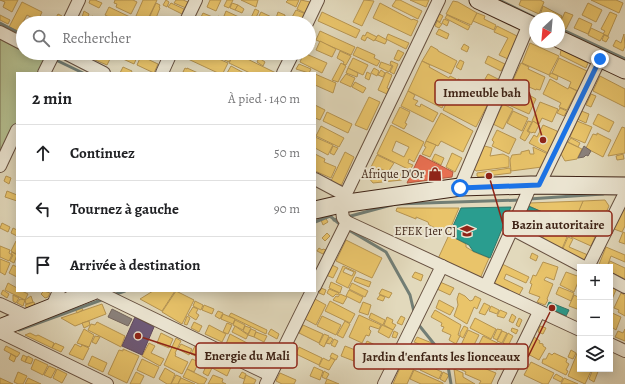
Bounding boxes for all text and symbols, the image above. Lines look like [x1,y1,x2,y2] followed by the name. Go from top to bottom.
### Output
[529,12,565,48] north arrow
[16,16,316,60] search box
[30,27,52,49] icon: search
[62,28,131,48] text: Rechercher
[591,50,609,68] route end
[435,80,529,105] callout: Immeuble bah
[443,84,521,101] text: Immeuble bah
[32,87,72,110] text: 2 min
[228,90,300,107] text: À pied · 140 m
[32,142,54,164] icon: ahead
[70,143,135,163] text: Continuez
[274,144,300,161] text: 50 m
[361,166,424,182] place label: Afrique D'Or
[427,166,443,182] shop icon: Afrique D'Or
[451,179,469,197] route start
[32,198,54,220] icon: left
[70,199,179,219] text: Tournez à gauche
[274,200,300,217] text: 90 m
[503,211,612,236] callout: Bazin autoritaire
[512,216,604,233] text: Bazin autoritaire
[394,223,456,239] place label: EFEK [1er C]
[459,223,475,239] school or university icon: EFEK [1er C]
[32,254,54,276] icon: arrive
[70,255,201,275] text: Arrivée à destination
[577,264,613,372] map controls
[577,264,613,300] button: +
[577,300,613,336] button: −
[577,336,613,372] button: layers
[196,343,297,368] callout: Energie du Mali
[354,344,528,369] callout: Jardin d'enfants les lionceaux
[204,347,290,364] text: Energie du Mali
[362,348,520,365] text: Jardin d'enfants les lionceaux

